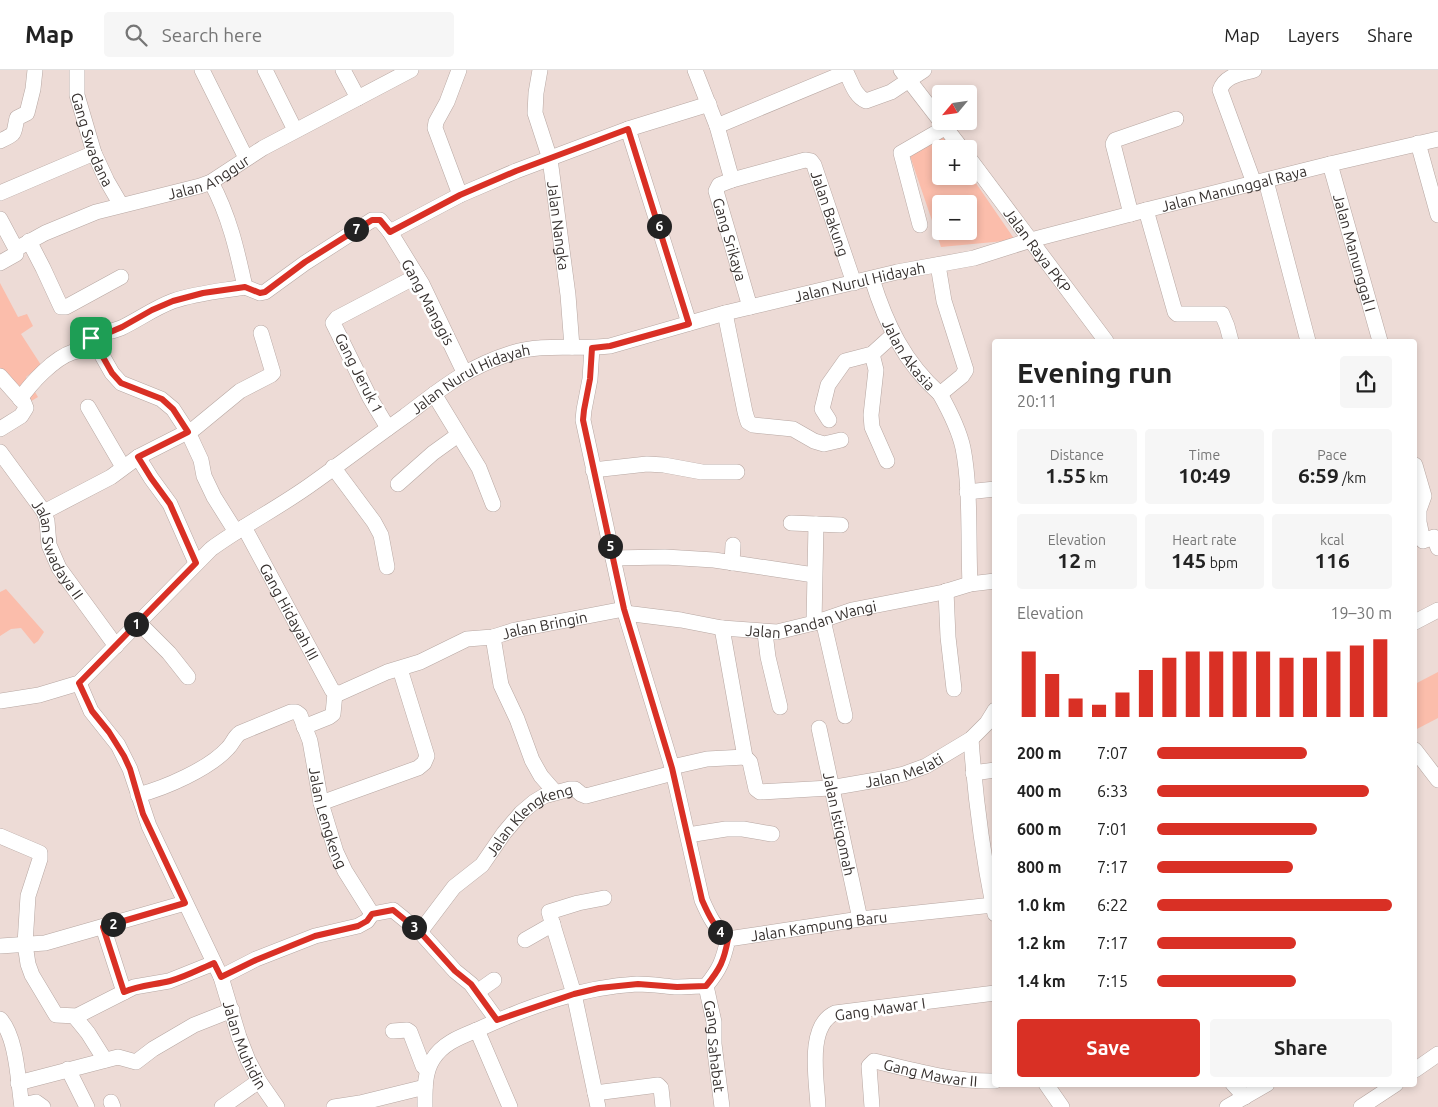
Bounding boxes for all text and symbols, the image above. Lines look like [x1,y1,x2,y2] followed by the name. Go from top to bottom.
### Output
[104,12,454,57] search box
[25,21,74,48] text: Map
[122,21,150,49] icon: search
[162,24,262,46] text: Search here
[1224,25,1260,45] text: Map
[1288,25,1339,45] text: Layers
[1367,25,1413,45] text: Share
[932,85,978,130] north arrow
[932,85,977,240] map controls
[68,91,117,189] street label: Gang Swadana
[932,140,977,185] button: +
[166,151,253,202] street label: Jalan Anggur
[1159,162,1308,214] street label: Jalan Manunggal Raya
[808,168,853,258] street label: Jalan Bakung
[545,180,573,271] street label: Jalan Nangka
[1330,192,1380,313] street label: Jalan Manunggal I
[932,195,977,240] button: −
[710,196,750,283] street label: Gang Srikaya
[1001,204,1075,296] street label: Jalan Raya PKP
[646,214,672,238] pin: 6
[344,216,368,242] pin: 7
[656,218,663,234] text: 6
[353,221,360,237] text: 7
[398,256,458,348] street label: Gang Manggis
[792,259,926,305] street label: Jalan Nurul Hidayah
[70,317,112,359] pin
[880,317,939,393] street label: Jalan Akasia
[77,324,105,352] icon: arrive
[332,330,386,416] street label: Gang Jeruk 1
[407,341,531,417] street label: Jalan Nurul Hidayah
[1340,356,1392,408] button: share
[1017,357,1172,388] text: Evening run
[1017,392,1057,410] text: 20:11
[1050,447,1104,463] text: Distance
[1189,447,1220,463] text: Time
[1317,447,1347,463] text: Pace
[1045,463,1086,487] text: 1.55
[1178,463,1231,487] text: 10:49
[1298,463,1339,487] text: 6:59
[1086,470,1108,486] text: km
[1339,470,1366,486] text: /km
[29,496,87,602] street label: Jalan Swadaya II
[1048,532,1106,548] text: Elevation
[1172,532,1237,548] text: Heart rate
[1320,532,1344,548] text: kcal
[598,534,622,558] pin: 5
[607,538,614,554] text: 5
[1057,548,1081,572] text: 12
[1171,548,1206,572] text: 145
[1314,548,1350,572] text: 116
[1081,555,1096,571] text: m
[1206,555,1238,571] text: bpm
[257,560,323,663] street label: Gang Hidayah III
[745,597,878,641] street label: Jalan Pandan Wangi
[1017,604,1084,622] text: Elevation
[1330,604,1392,622] text: 19–30 m
[499,608,589,642] street label: Jalan Bringin
[124,612,148,636] pin: 1
[133,616,140,632] text: 1
[1017,744,1062,762] text: 200 m
[1097,744,1128,762] text: 7:07
[864,749,946,790] street label: Jalan Melati
[306,766,351,871] street label: Jalan Lengkeng
[820,770,859,877] street label: Jalan Istiqomah
[482,780,575,859] street label: Jalan Klengkeng
[1017,782,1062,800] text: 400 m
[1097,782,1128,800] text: 6:33
[1017,820,1062,838] text: 600 m
[1097,820,1128,838] text: 7:01
[1017,858,1062,876] text: 800 m
[1097,858,1128,876] text: 7:17
[1017,896,1066,914] text: 1.0 km
[1097,896,1128,914] text: 6:22
[749,908,888,944] street label: Jalan Kampung Baru
[100,912,126,936] pin: 2
[402,914,426,940] pin: 3
[110,916,117,932] text: 2
[411,919,418,935] text: 3
[708,920,732,944] pin: 4
[717,924,724,940] text: 4
[1017,934,1066,952] text: 1.2 km
[1097,934,1128,952] text: 7:17
[1017,972,1066,990] text: 1.4 km
[1097,972,1128,990] text: 7:15
[834,994,926,1024] street label: Gang Mawar I
[701,998,729,1093] street label: Gang Sahabat
[220,999,270,1092] street label: Jalan Muhidin
[1017,1019,1200,1077] button: Save
[1210,1019,1392,1077] button: Share
[882,1055,978,1089] street label: Gang Mawar II

